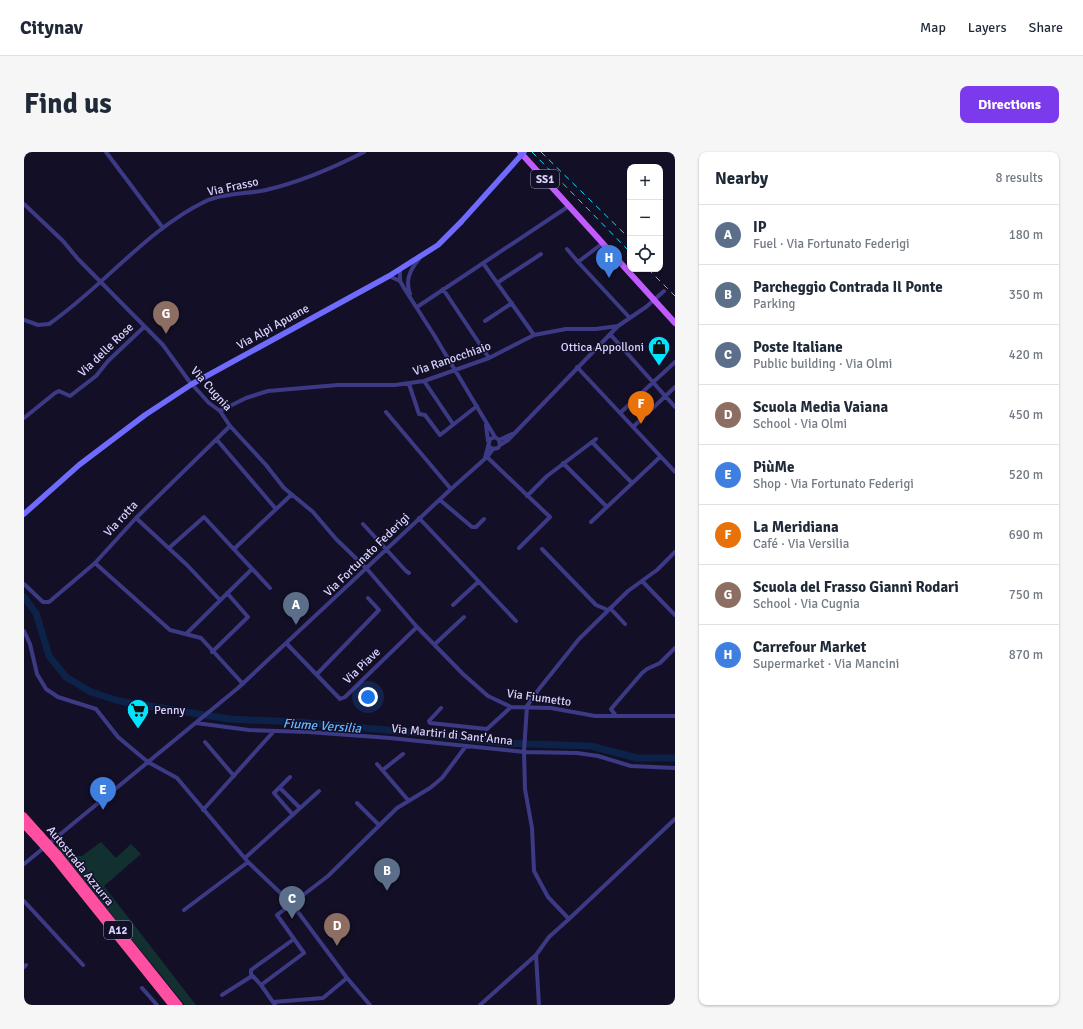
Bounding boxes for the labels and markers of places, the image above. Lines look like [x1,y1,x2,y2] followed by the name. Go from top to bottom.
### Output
[596,245,622,278] pin: H
[153,301,179,334] pin: G
[646,334,672,367] shop icon: Ottica Appolloni
[561,340,644,355] place label: Ottica Appolloni
[628,391,654,424] pin: F
[283,592,309,625] pin: A
[125,697,151,730] supermarket icon: Penny
[154,703,185,718] place label: Penny
[90,777,116,810] pin: E
[374,858,400,891] pin: B
[279,886,305,919] pin: C
[324,913,350,946] pin: D

